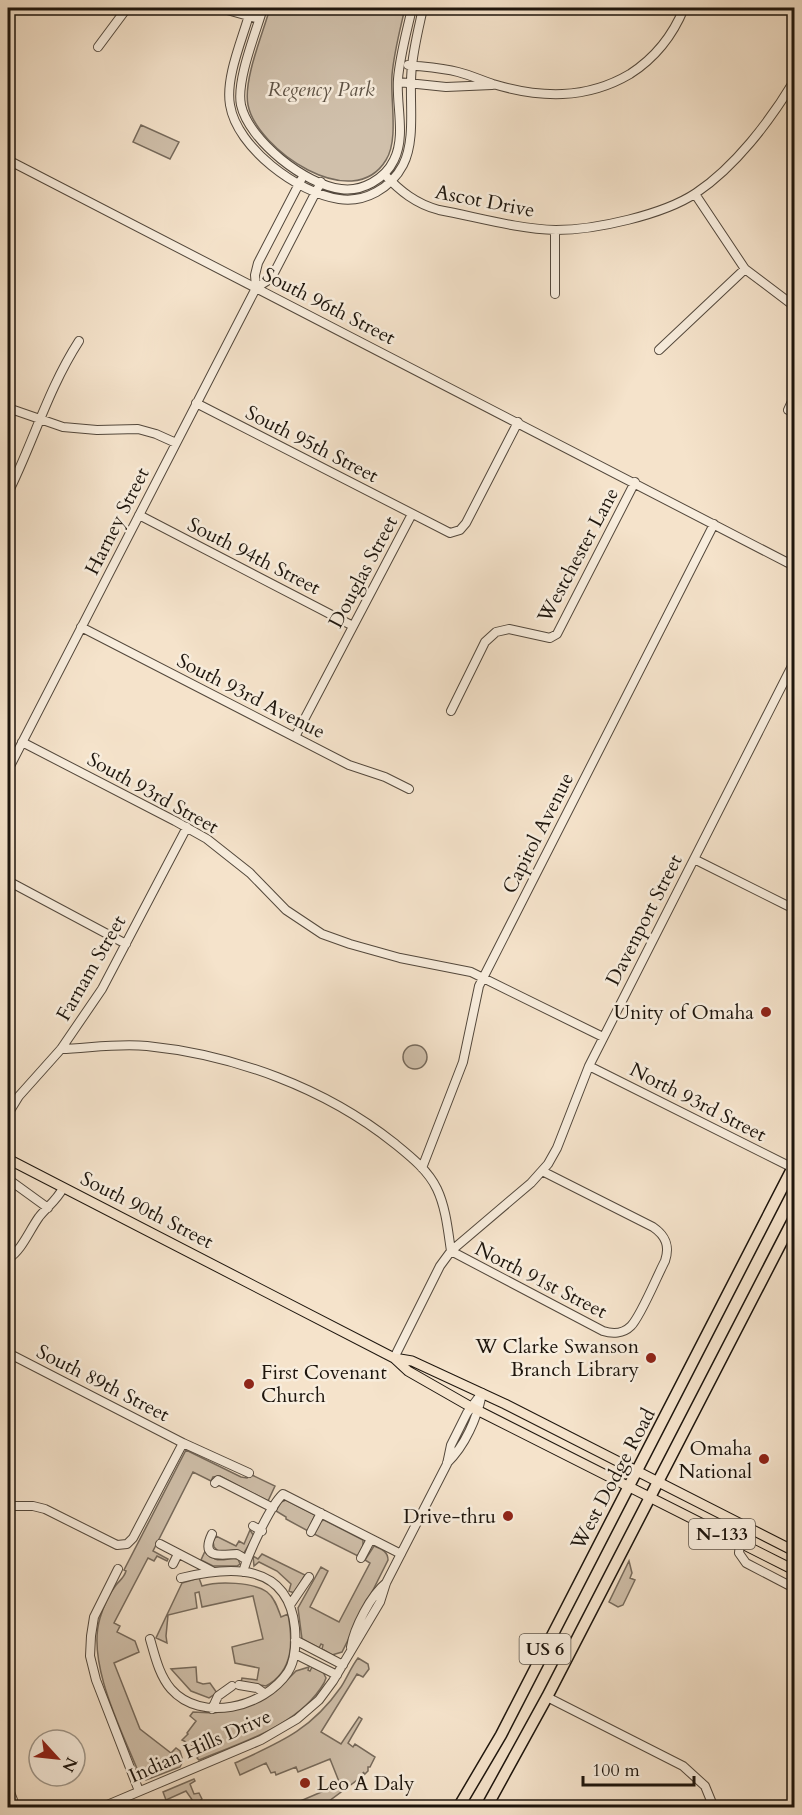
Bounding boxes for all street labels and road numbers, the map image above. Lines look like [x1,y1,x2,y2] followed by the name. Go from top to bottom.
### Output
[433,178,537,224] street label: Ascot Drive
[258,261,401,351] street label: South 96th Street
[241,399,384,489] street label: South 95th Street
[78,462,156,579] street label: Harney Street
[531,483,625,628] street label: Westchester Lane
[183,511,326,601] street label: South 94th Street
[322,511,404,633] street label: Douglas Street
[172,647,330,745] street label: South 93rd Avenue
[82,746,224,841] street label: South 93rd Street
[496,768,580,898] street label: Capitol Avenue
[599,849,689,990] street label: Davenport Street
[50,910,132,1026] street label: Farnam Street
[625,1056,771,1148] street label: North 93rd Street
[76,1165,219,1255] street label: South 90th Street
[470,1235,612,1325] street label: North 91st Street
[32,1338,175,1428] street label: South 89th Street
[564,1403,662,1555] street label: West Dodge Road
[689,1519,755,1549] road number: N-133
[520,1634,570,1664] road number: US 6
[125,1703,275,1789] street label: Indian Hills Drive

